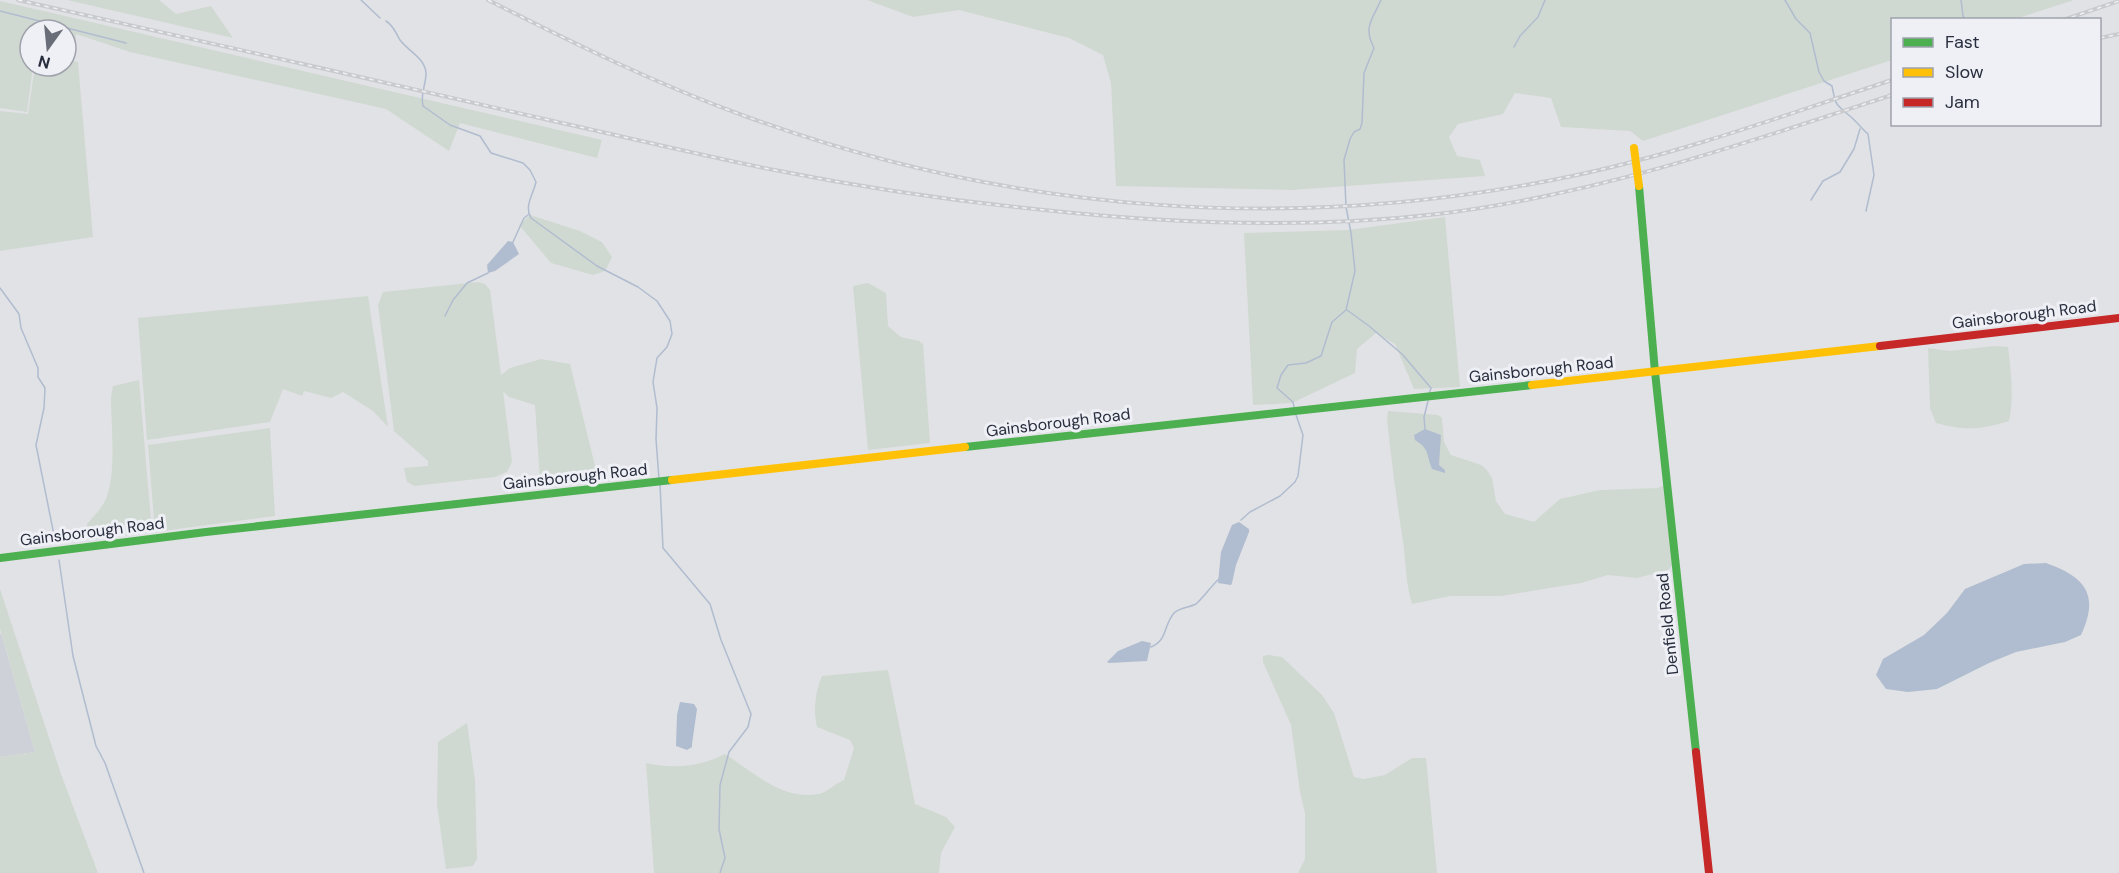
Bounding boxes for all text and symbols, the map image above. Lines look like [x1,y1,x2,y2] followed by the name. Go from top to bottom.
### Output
[18,18,78,78] north arrow
[1891,18,2101,126] legend
[1945,30,1980,54] text: Fast
[36,50,53,74] text: N
[1945,60,1984,84] text: Slow
[1945,90,1980,114] text: Jam
[1951,295,2097,334] street label: Gainsborough Road
[1468,351,1614,388] street label: Gainsborough Road
[985,403,1131,442] street label: Gainsborough Road
[502,458,648,495] street label: Gainsborough Road
[19,512,165,551] street label: Gainsborough Road
[1652,572,1683,676] street label: Denfield Road

